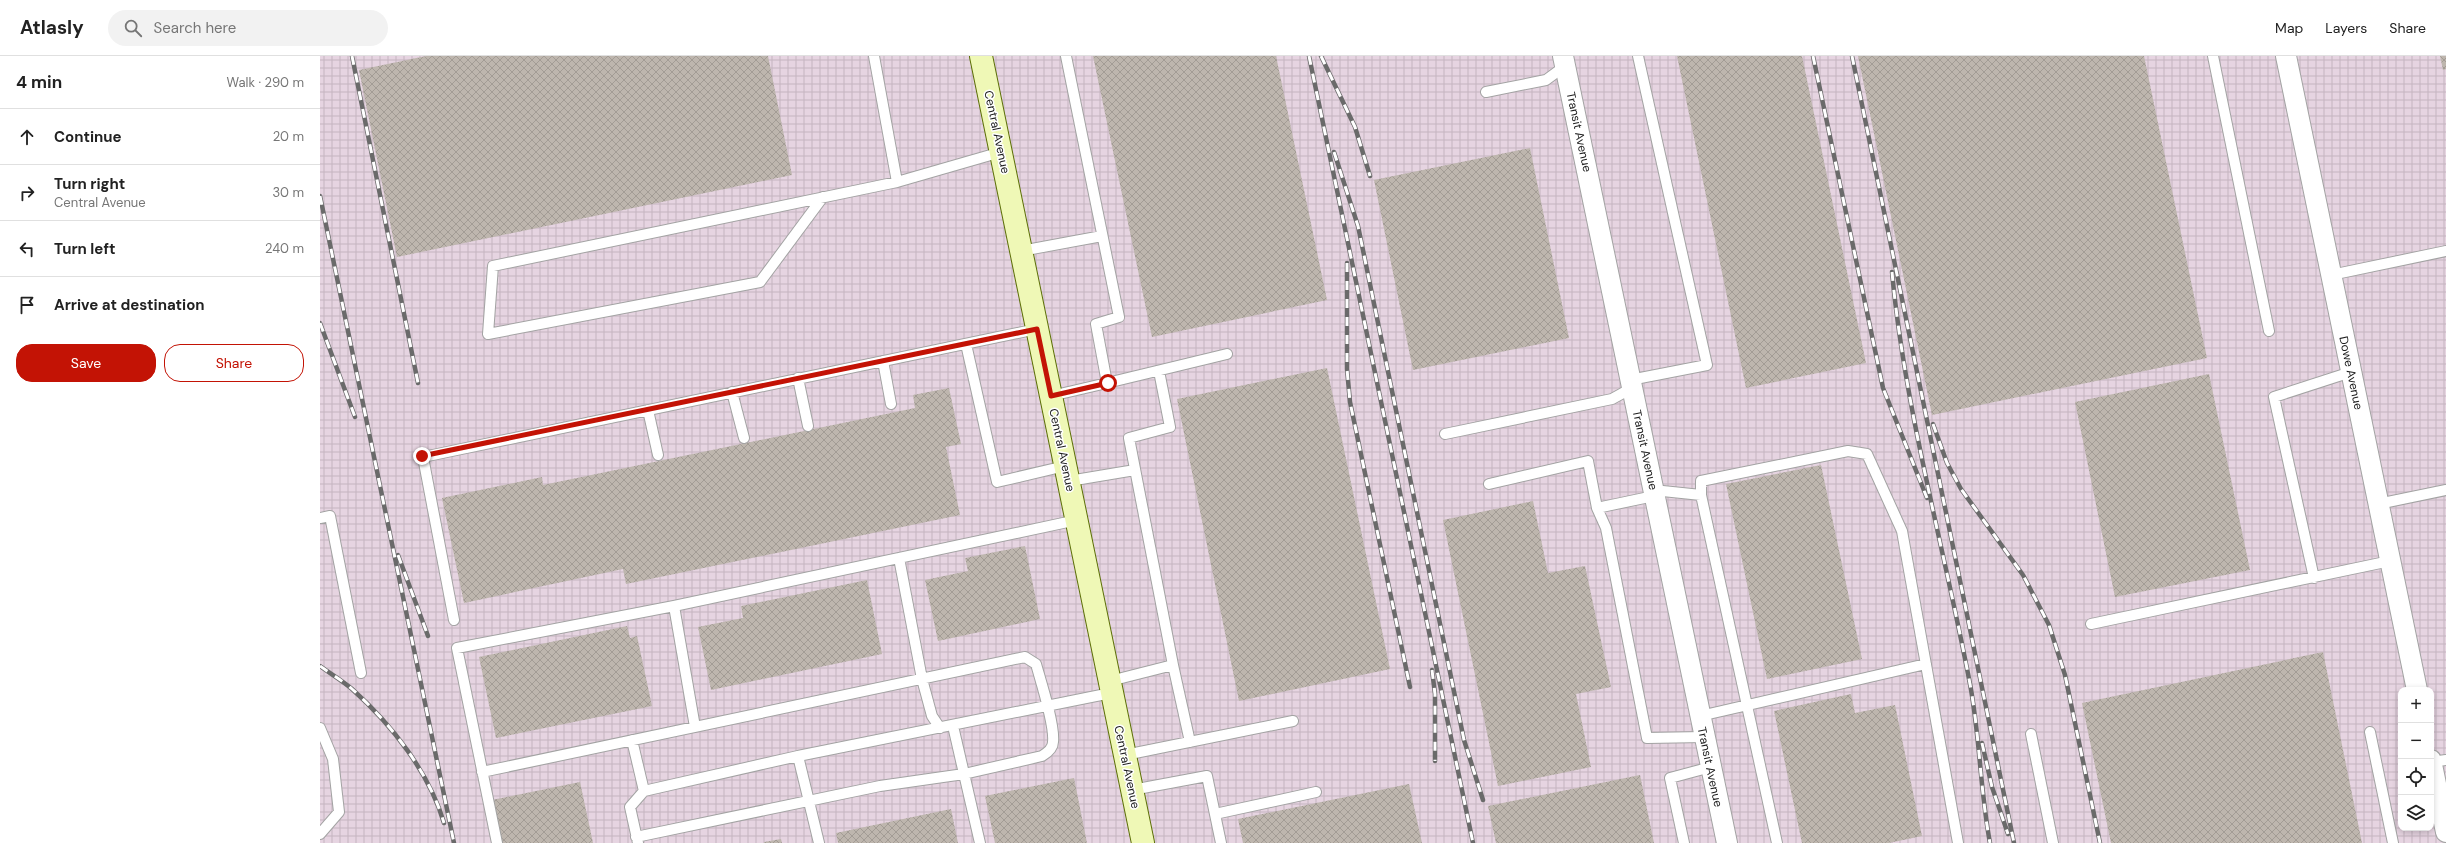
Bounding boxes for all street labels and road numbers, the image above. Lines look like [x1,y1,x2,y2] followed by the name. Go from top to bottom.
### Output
[980,89,1014,175] street label: Central Avenue
[1563,90,1595,174] street label: Transit Avenue
[2335,335,2367,411] street label: Dowe Avenue
[1045,407,1079,493] street label: Central Avenue
[1629,408,1661,492] street label: Transit Avenue
[1110,724,1144,810] street label: Central Avenue
[1694,725,1726,809] street label: Transit Avenue

